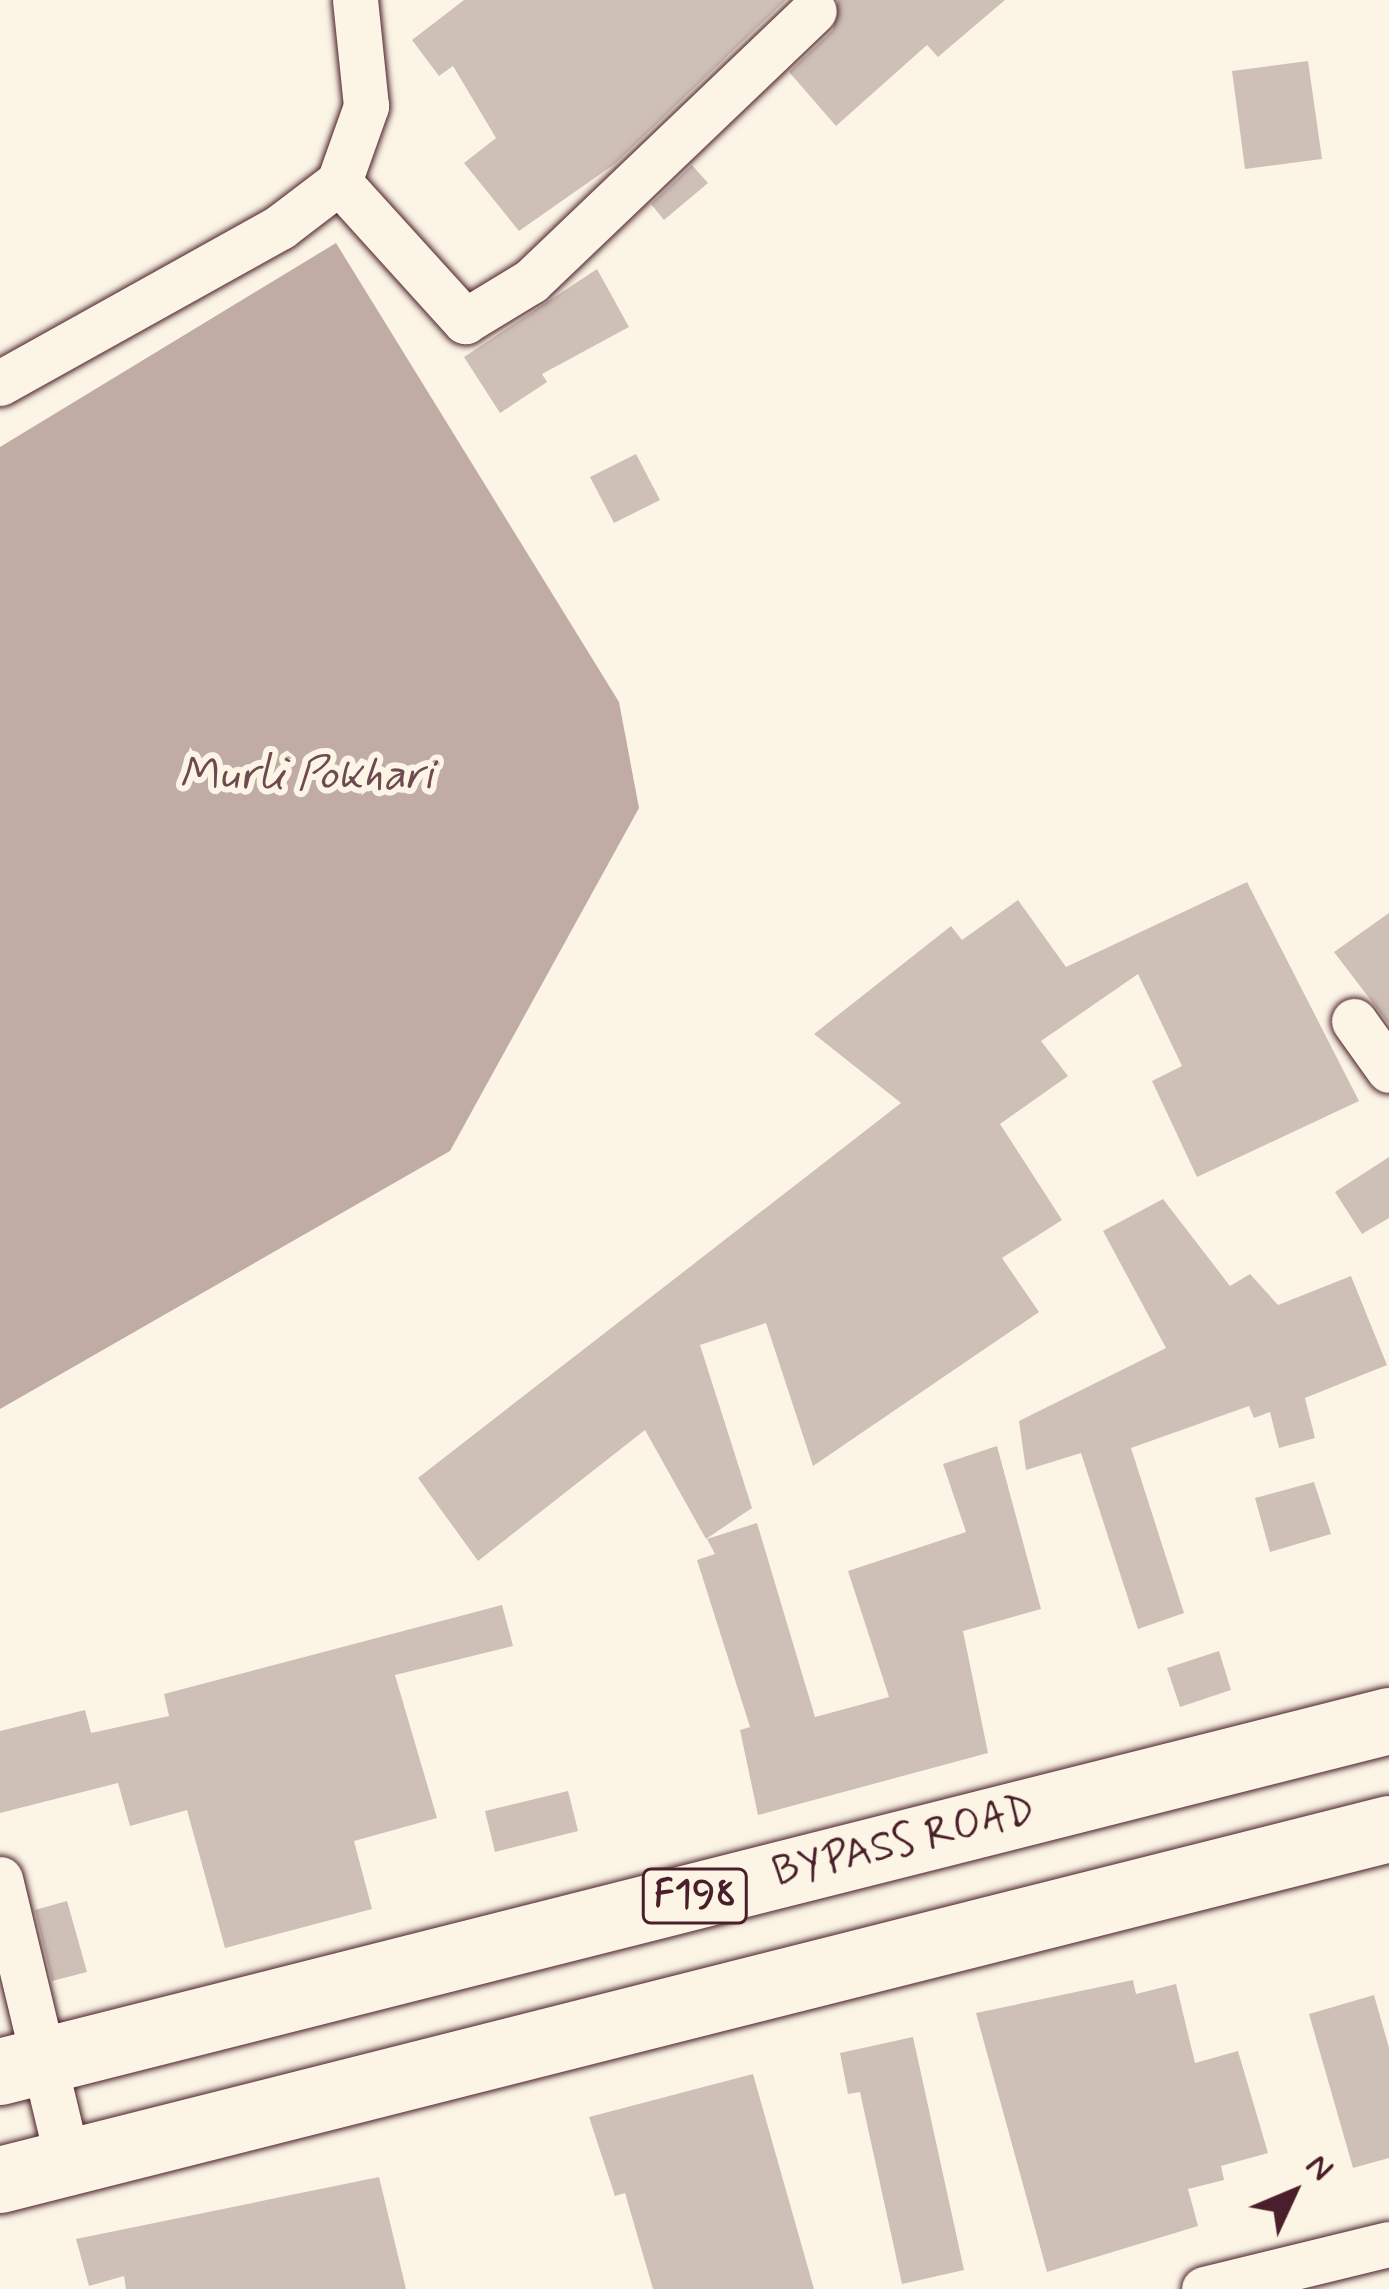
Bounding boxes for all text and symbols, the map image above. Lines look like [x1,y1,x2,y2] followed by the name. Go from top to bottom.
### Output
[179,749,433,803] water label: Murli Pokhari
[770,1787,1038,1899] street label: BYPASS ROAD
[641,1863,749,1929] road number: F198
[1233,2133,1353,2253] north arrow
[1295,2145,1342,2191] text: N

